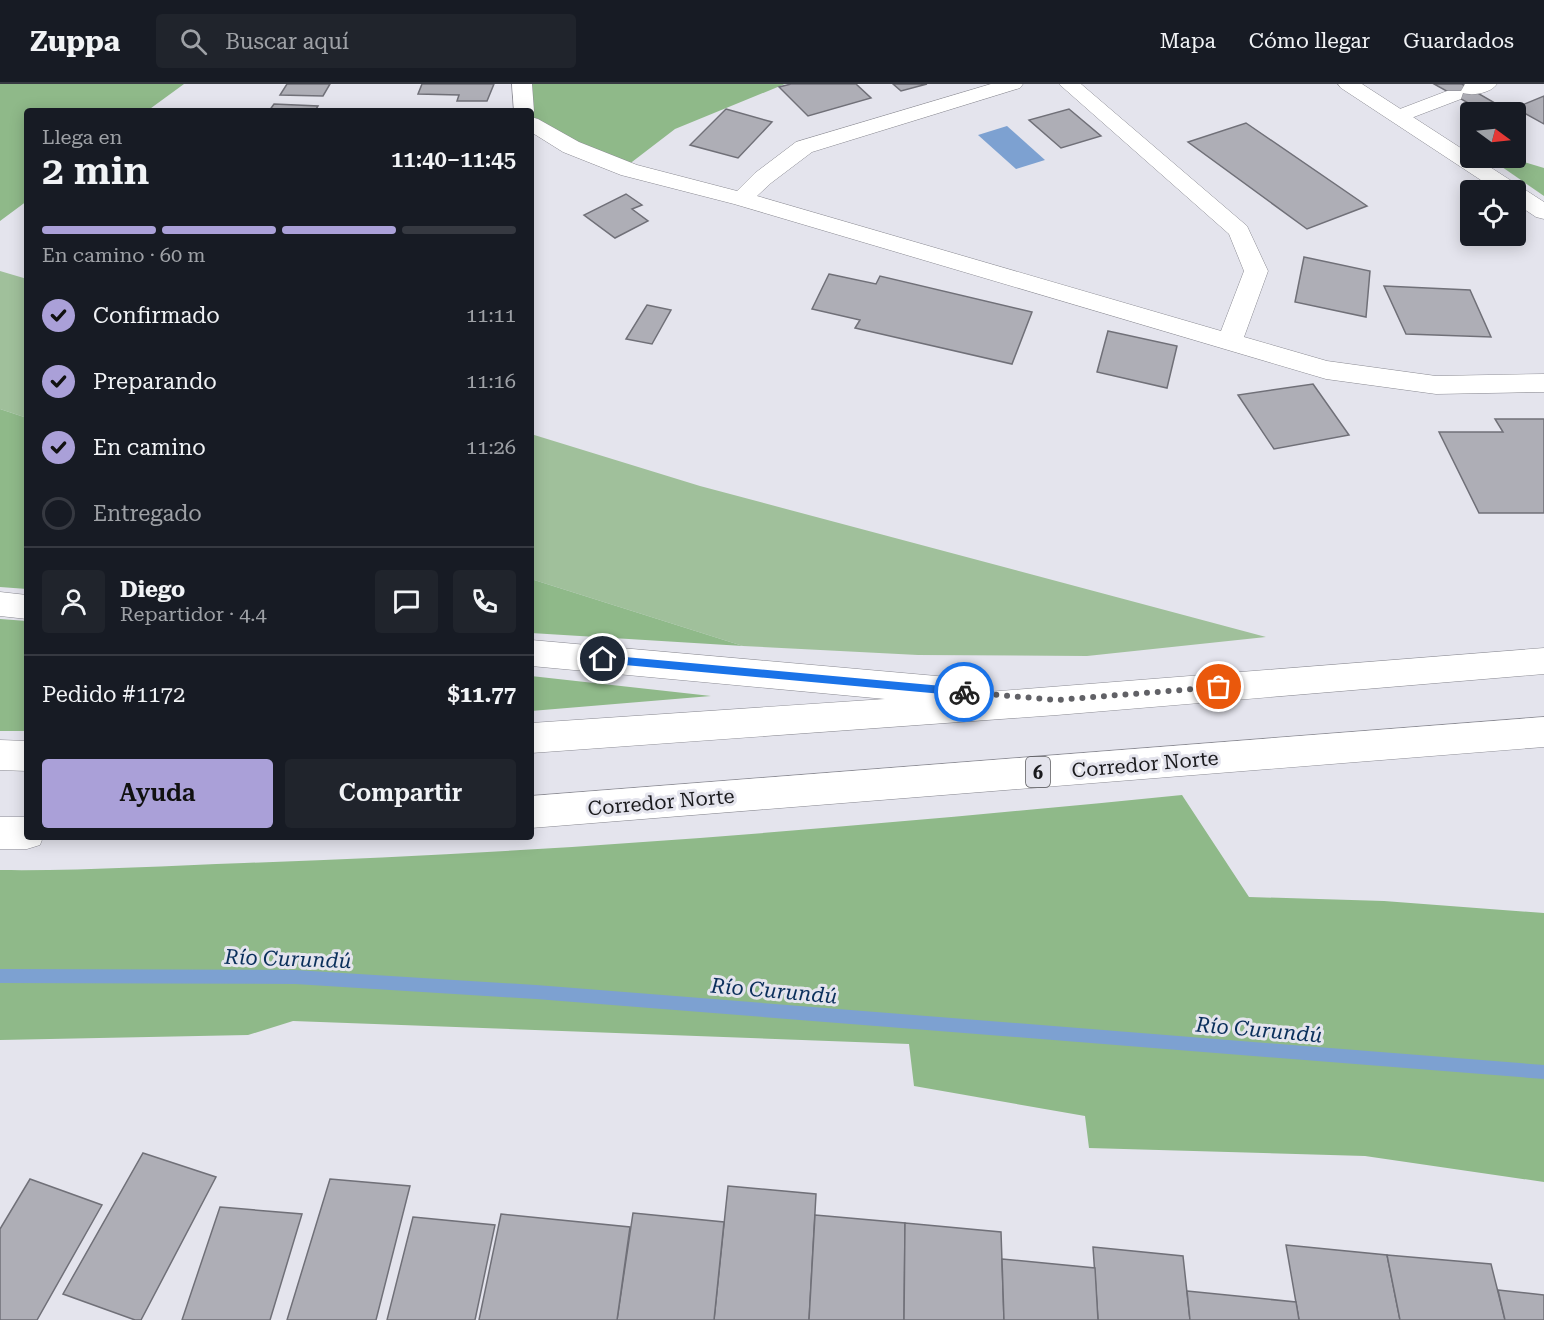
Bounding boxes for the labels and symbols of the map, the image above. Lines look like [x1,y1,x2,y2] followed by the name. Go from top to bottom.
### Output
[1460,102,1526,168] north arrow
[577,633,628,684] pin
[1193,661,1244,712] pin
[934,662,994,722] courier
[1071,746,1219,782] street label: Corredor Norte
[1026,757,1050,787] road number: 6
[587,784,735,820] street label: Corredor Norte
[223,945,352,973] water label: Río Curundú
[709,973,838,1008] water label: Río Curundú
[1194,1012,1323,1047] water label: Río Curundú

